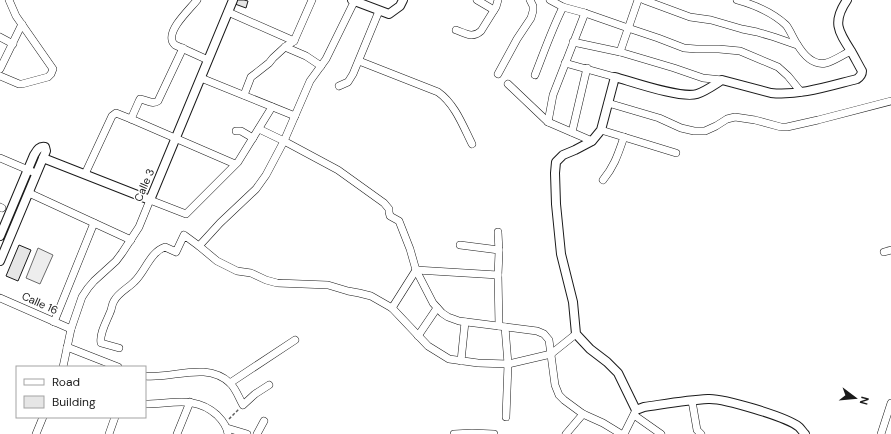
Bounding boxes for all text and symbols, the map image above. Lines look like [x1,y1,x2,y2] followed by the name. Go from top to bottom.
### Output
[131,166,157,204] street label: Calle 3
[20,289,60,317] street label: Calle 16
[16,366,146,418] legend
[52,374,80,390] text: Road
[835,378,875,418] north arrow
[52,394,96,410] text: Building
[857,395,872,407] text: N

